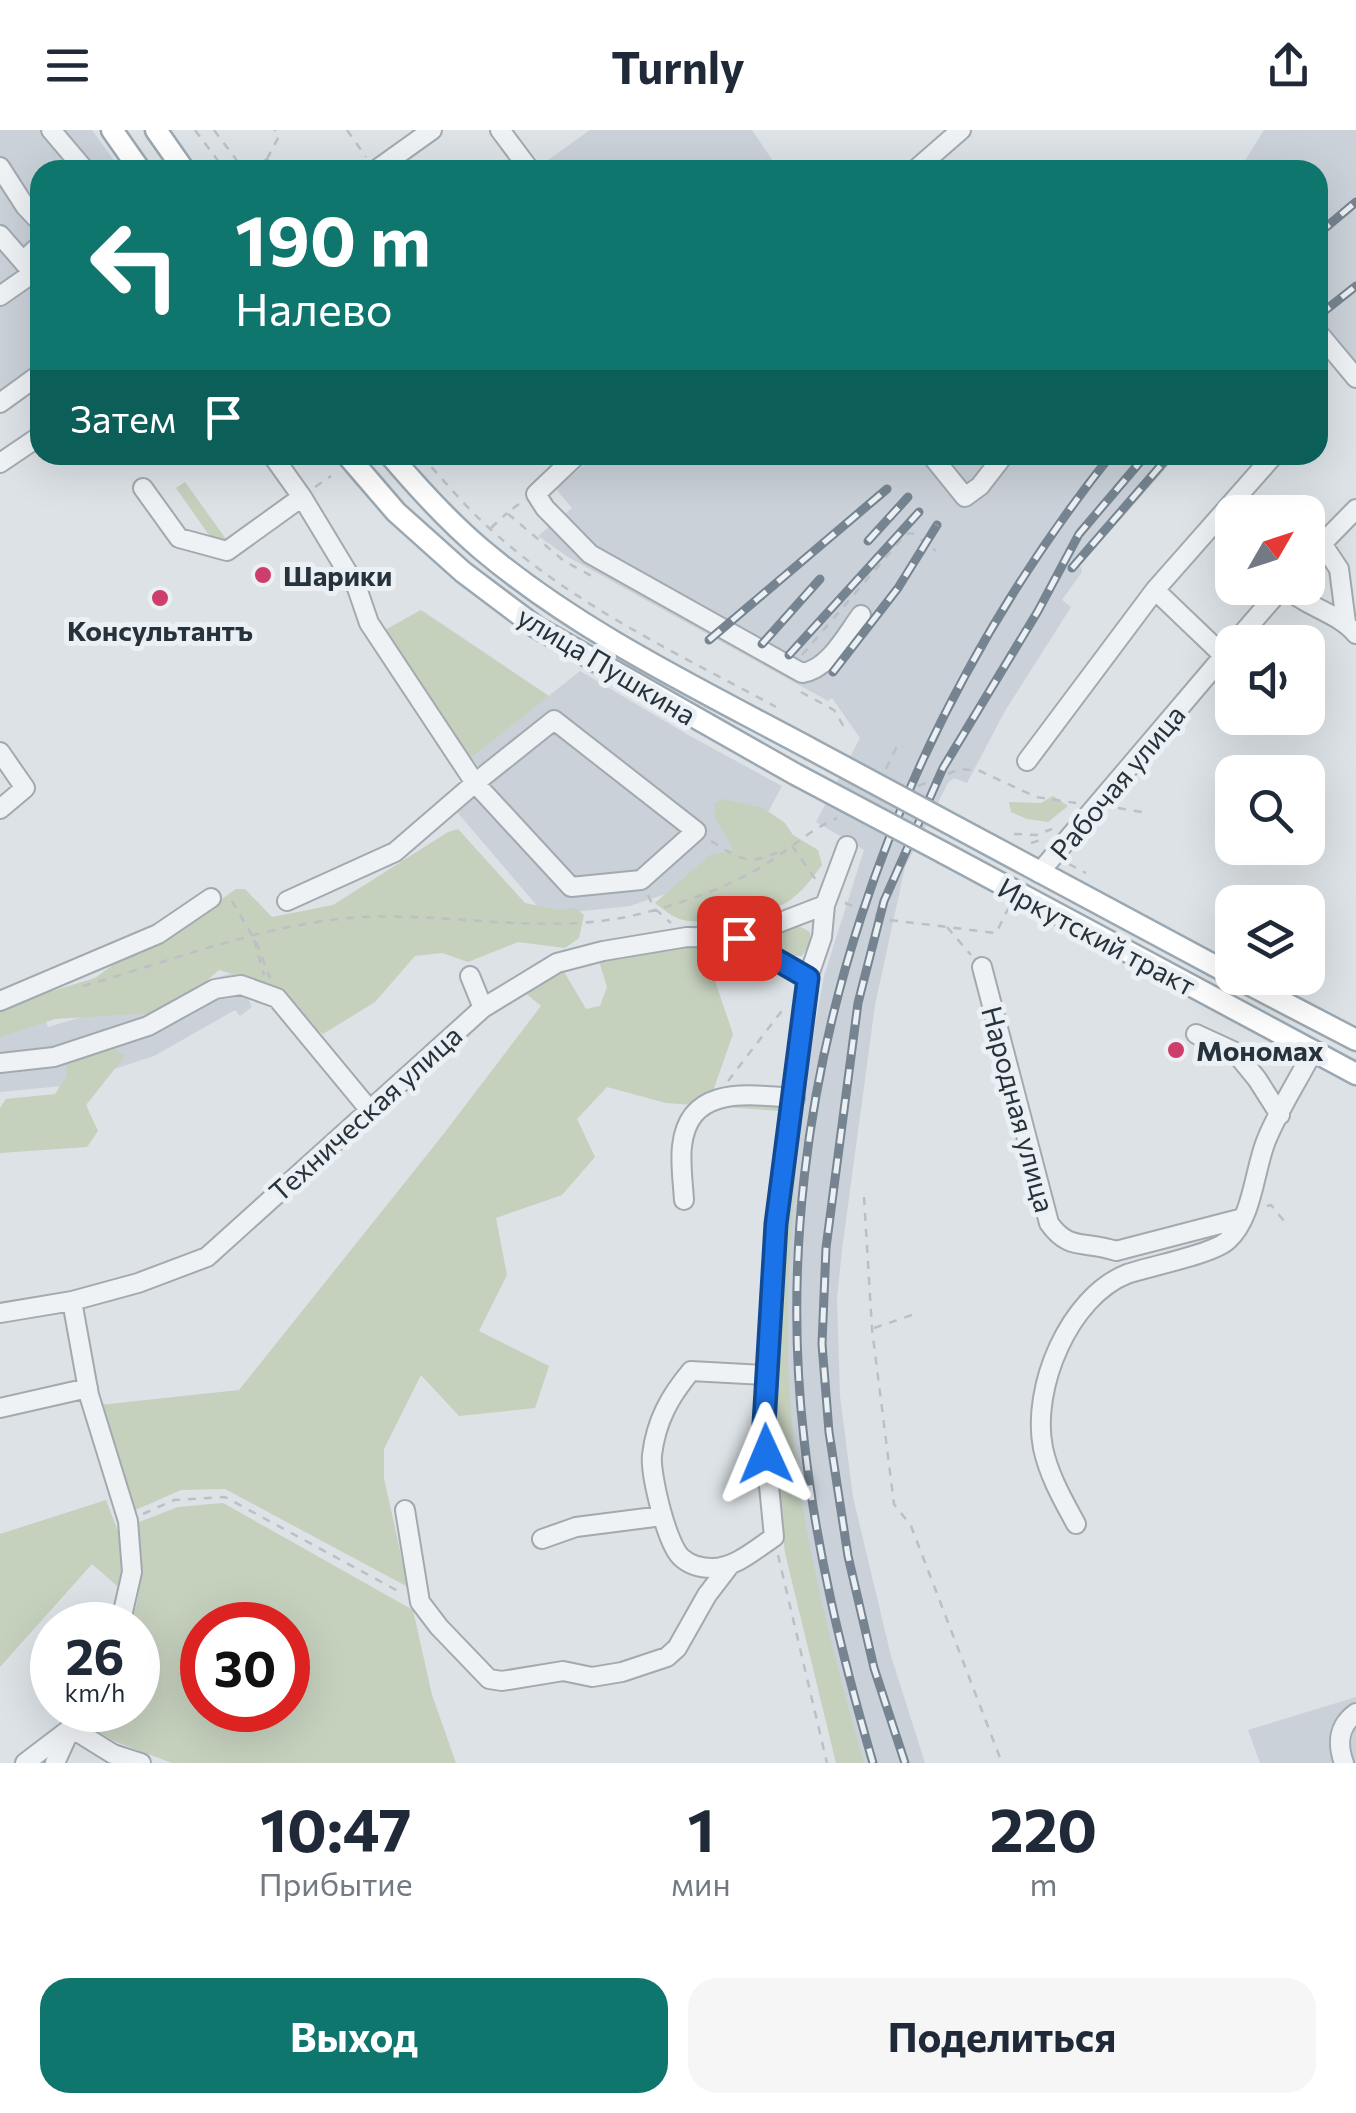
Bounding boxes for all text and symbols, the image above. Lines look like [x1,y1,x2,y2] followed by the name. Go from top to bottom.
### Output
[40,38,95,93] icon: menu
[611,38,745,93] text: Turnly
[1261,38,1316,93] icon: share
[235,195,431,280] text: 190 m
[70,200,200,330] icon: left
[235,280,393,335] text: Налево
[196,390,251,445] icon: arrive
[70,394,176,441] text: Затем
[1215,495,1325,605] north arrow
[1215,495,1325,995] map controls
[283,558,392,592] place label: Шарики
[252,564,274,586] marker: Шарики
[149,587,171,609] marker: Консультантъ
[512,598,702,732] street label: улица Пушкина
[67,613,253,647] place label: Консультантъ
[1215,625,1325,735] button: sound
[1042,698,1192,866] street label: Рабочая улица
[1215,755,1325,865] button: search
[993,870,1201,1002] street label: Иркутский тракт
[1215,885,1325,995] button: layers
[697,896,782,981] pin
[712,911,767,966] icon: arrive
[975,1002,1063,1216] street label: Народная улица
[262,1018,468,1208] street label: Техническая улица
[1196,1033,1324,1067] place label: Мономах
[1165,1039,1187,1061] marker: Мономах
[714,1402,818,1506] position arrow
[180,1602,310,1732] speed limit sign: 30
[65,1624,124,1685] text: 26
[65,1677,125,1707] text: km/h
[260,1791,411,1864] text: 10:47
[687,1791,715,1864] text: 1
[989,1791,1097,1864] text: 220
[259,1863,413,1903] text: Прибытие
[671,1863,731,1903] text: мин
[1029,1863,1057,1903] text: m
[40,1978,668,2093] button: Выход
[688,1978,1316,2093] button: Поделиться

